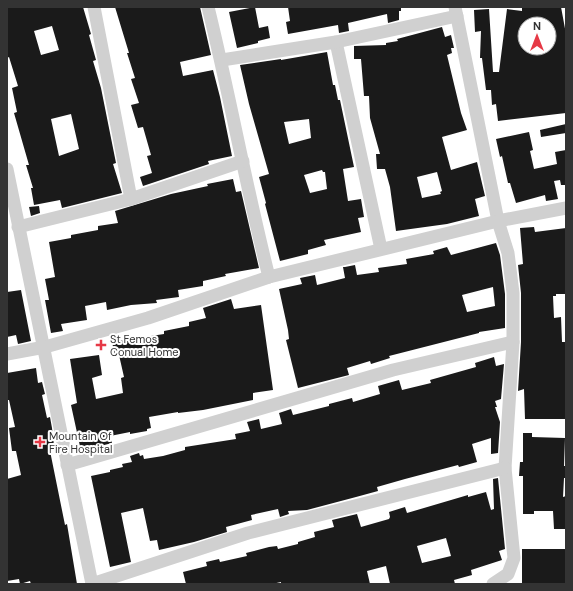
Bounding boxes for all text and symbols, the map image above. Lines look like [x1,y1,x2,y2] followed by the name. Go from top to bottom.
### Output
[517,16,557,56] north arrow
[533,19,541,33] text: N
[110,332,178,359] place label: St Femos Conual Home
[95,339,107,351] marker: St Femos Conual Home
[49,429,112,456] place label: Mountain Of Fire Hospital
[34,436,46,448] marker: Mountain Of Fire Hospital

